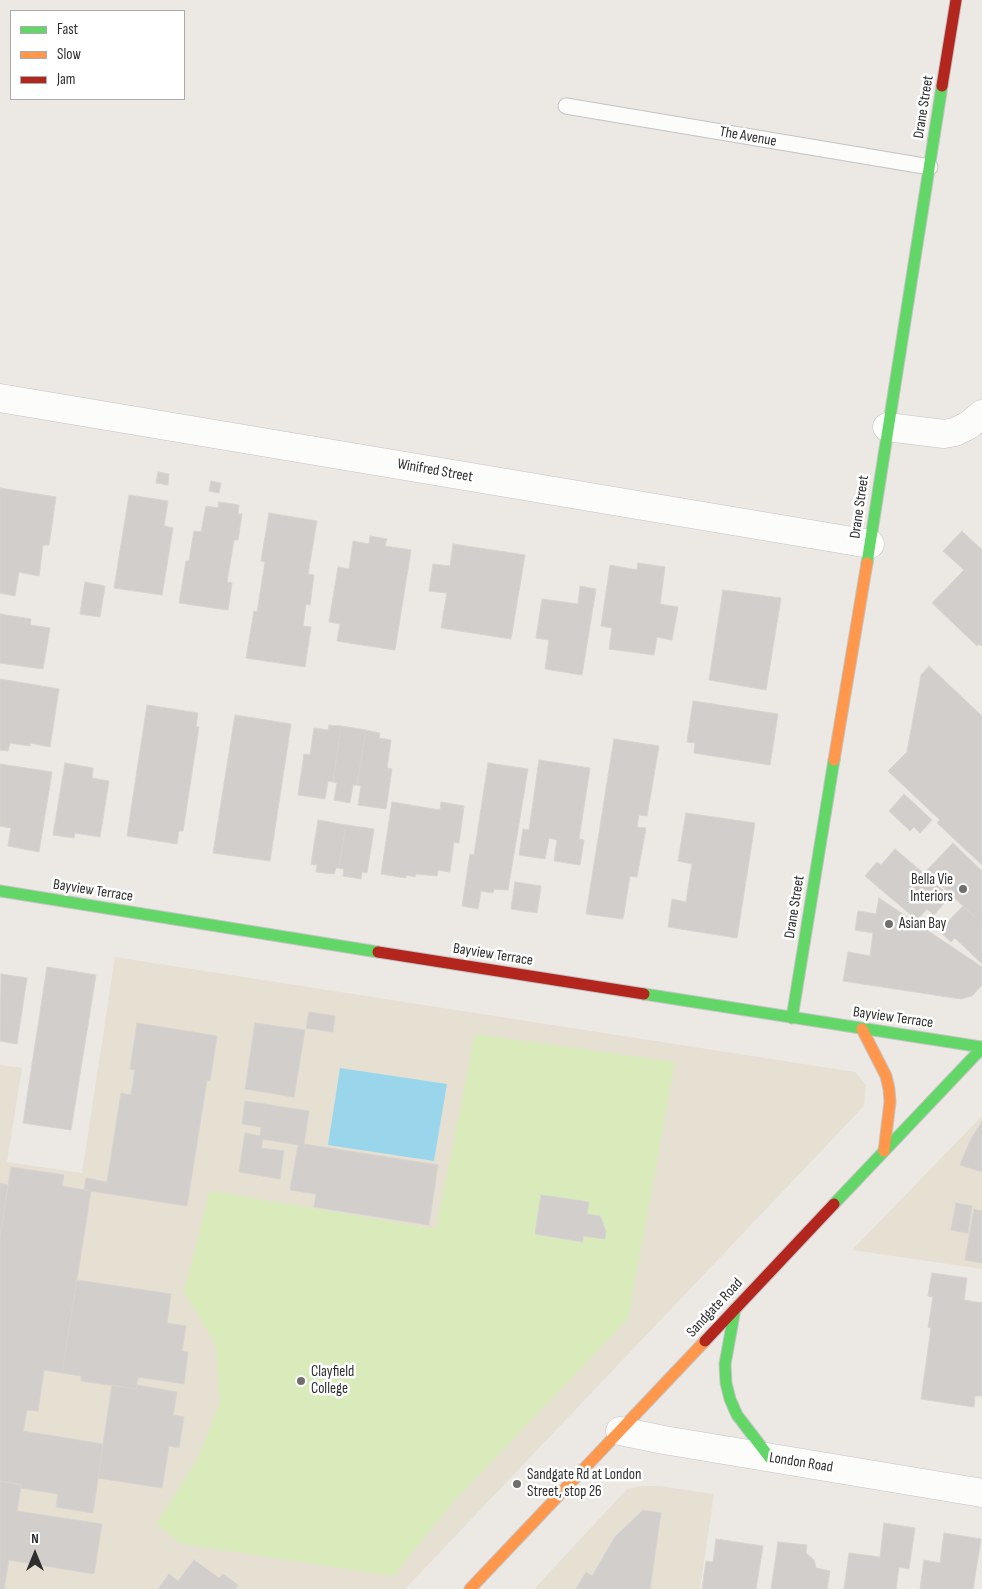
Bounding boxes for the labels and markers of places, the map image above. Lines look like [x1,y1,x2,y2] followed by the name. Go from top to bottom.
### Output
[910,871,953,906] place label: Bella Vie Interiors
[957,883,969,895] marker: Bella Vie Interiors
[899,915,946,933] place label: Asian Bay
[883,918,895,930] marker: Asian Bay
[311,1363,354,1398] place label: Clayfield College
[295,1375,307,1387] marker: Clayfield College
[527,1466,641,1501] place label: Sandgate Rd at London Street, stop 26
[511,1478,523,1490] marker: Sandgate Rd at London Street, stop 26

